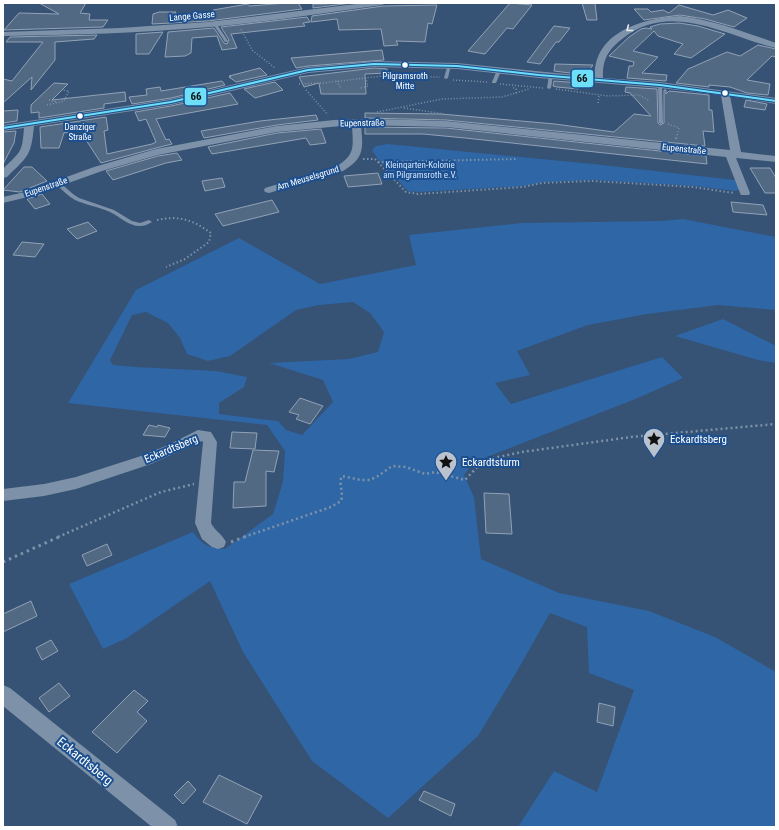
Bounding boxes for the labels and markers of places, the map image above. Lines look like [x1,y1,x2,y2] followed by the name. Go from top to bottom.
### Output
[400,60,410,70] marker: Pilgramsroth Mitte
[382,71,428,91] place label: Pilgramsroth Mitte
[720,88,730,98] unlabelled marker
[75,111,85,121] marker: Danziger Straße
[64,122,96,142] place label: Danziger Straße
[641,426,667,459] place icon: Eckardtsberg
[670,433,727,446] place label: Eckardtsberg
[433,449,459,482] place icon: Eckardtsturm
[462,456,520,469] place label: Eckardtsturm

